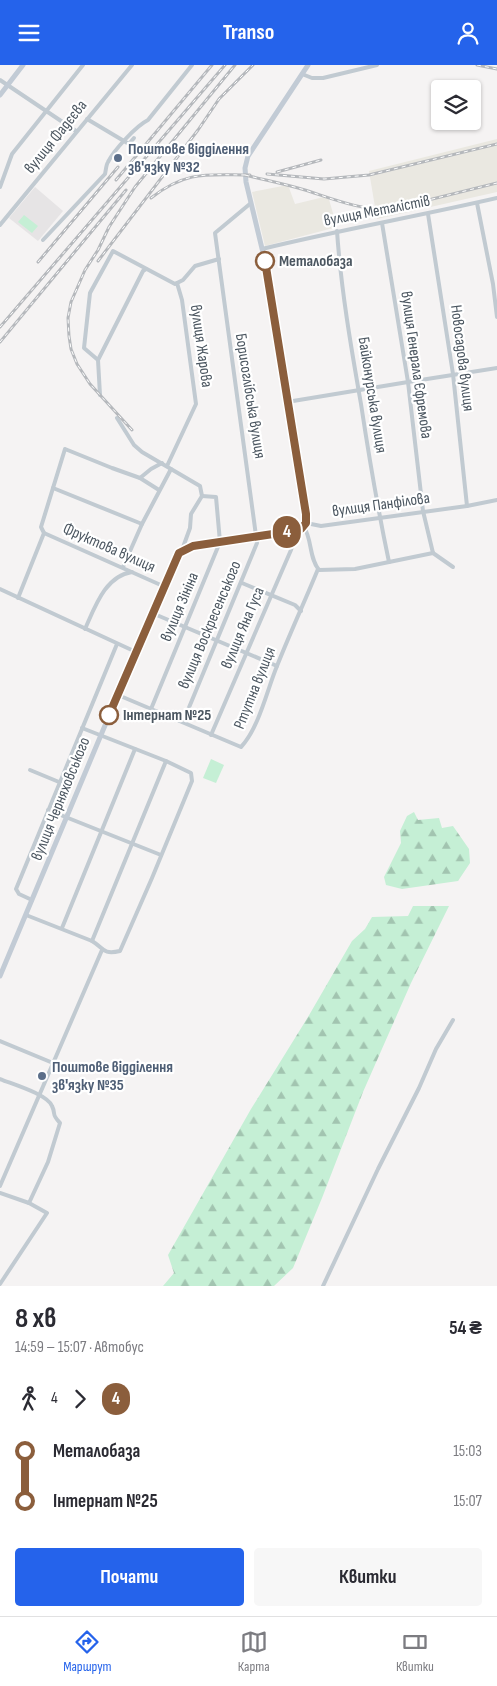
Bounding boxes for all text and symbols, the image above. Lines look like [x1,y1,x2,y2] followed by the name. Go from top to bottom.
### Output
[15,19,43,47] icon: menu
[223,19,274,46] text: Transo
[454,19,482,47] icon: person
[431,80,481,130] map controls
[431,80,481,130] button: layers
[21,97,91,177] street label: вулиця Фадєєва
[128,140,249,177] place label: Поштове відділення зв'язку №32
[112,152,124,164] marker: Поштове відділення зв'язку №32
[322,191,432,231] street label: вулиця Металістів
[255,251,275,271] marker: Металобаза
[279,252,353,271] place label: Металобаза
[396,290,436,440] street label: вулиця Генерала Єфремова
[186,303,216,389] street label: вулиця Жарова
[446,304,478,412] street label: Новосадова вулиця
[231,332,269,460] street label: Борисоглібська вулиця
[353,336,391,454] street label: Байконурська вулиця
[331,489,431,521] street label: вулиця Панфілова
[271,516,303,548] line badge: 4
[60,519,158,577] street label: Фруктова вулиця
[283,521,291,542] text: 4
[174,558,246,692] street label: вулиця Воскресенського
[157,570,203,644] street label: вулиця Зініна
[217,584,269,672] street label: вулиця Яна Гуса
[230,644,280,732] street label: Ртутна вулиця
[99,705,119,725] marker: Інтернат №25
[123,706,211,725] place label: Інтернат №25
[28,735,94,863] street label: вулиця Черняховського
[52,1058,173,1095] place label: Поштове відділення зв'язку №35
[36,1070,48,1082] marker: Поштове відділення зв'язку №35
[15,1302,56,1335] text: 8 хв
[449,1317,482,1340] text: 54 ₴
[15,1338,144,1357] text: 14:59 – 15:07 · Автобус
[15,1385,43,1413] icon: walk
[66,1385,94,1413] icon: forward
[112,1388,120,1409] text: 4
[51,1389,58,1408] text: 4
[53,1440,140,1463] text: Металобаза
[453,1442,482,1461] text: 15:03
[53,1490,158,1513] text: Інтернат №25
[453,1492,482,1511] text: 15:07
[15,1548,244,1606] button: Почати
[254,1548,482,1606] button: Квитки
[63,1628,112,1675] tab: Маршрут
[238,1628,270,1675] tab: Карта
[396,1628,434,1675] tab: Квитки

